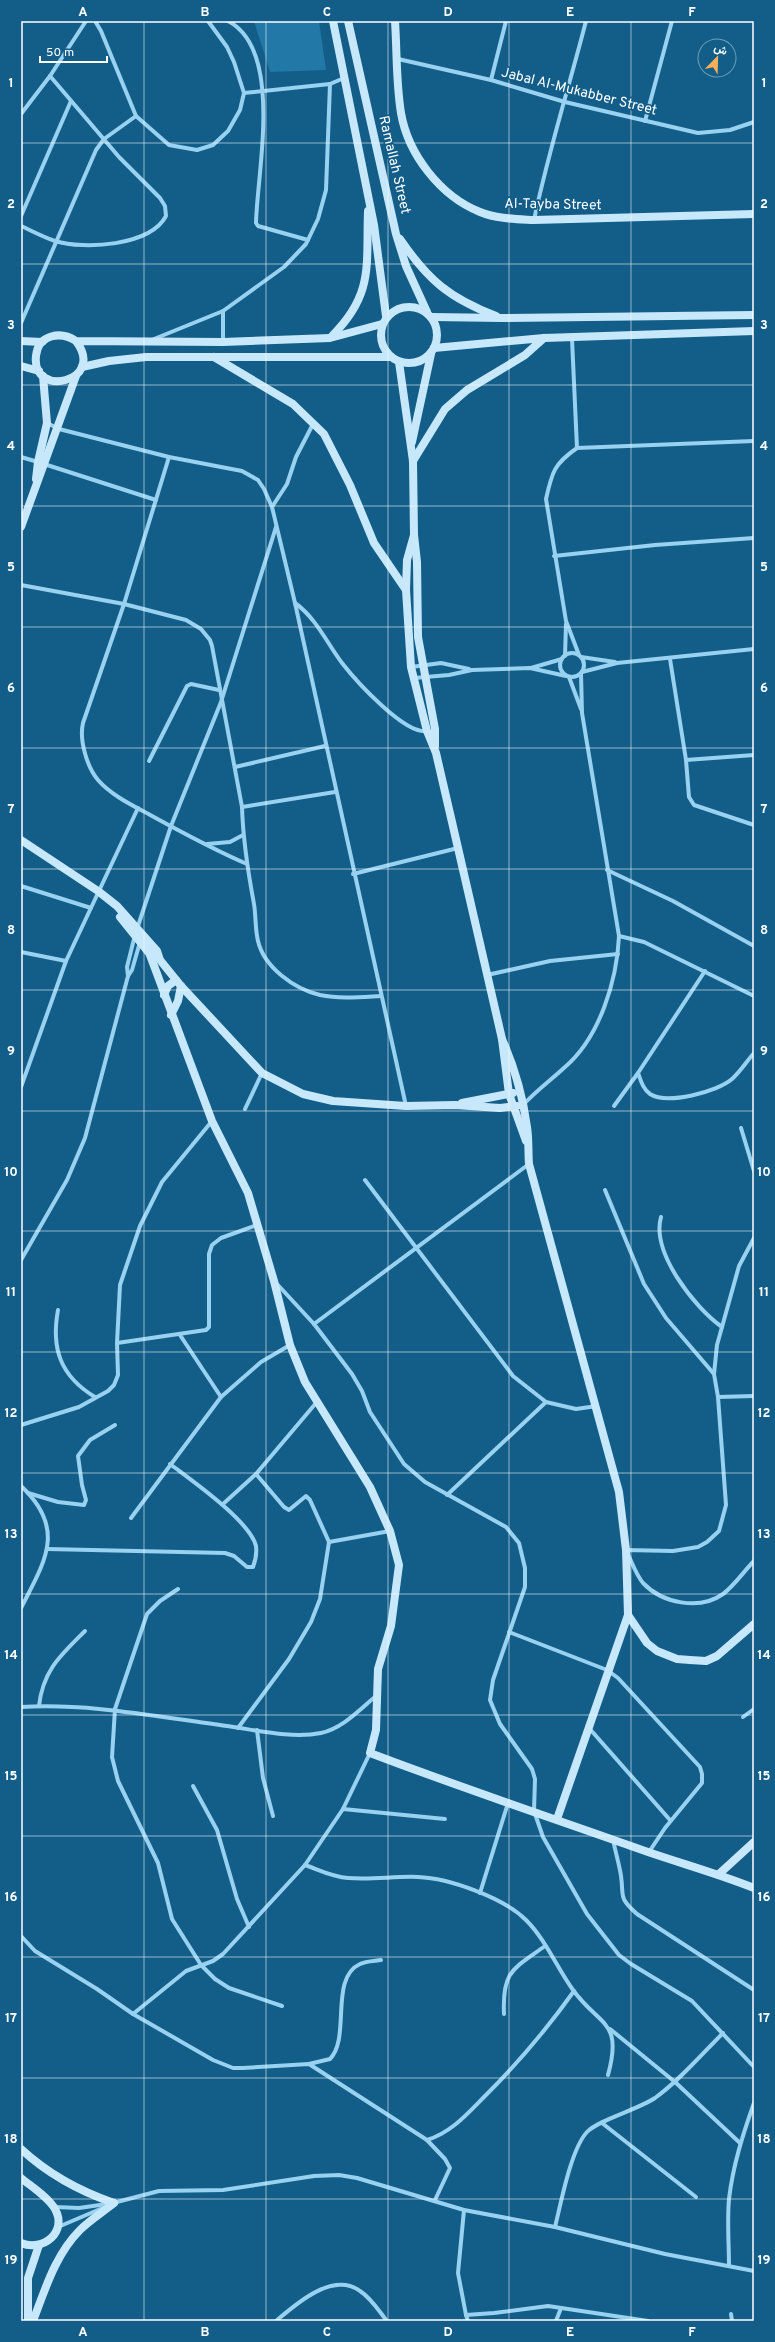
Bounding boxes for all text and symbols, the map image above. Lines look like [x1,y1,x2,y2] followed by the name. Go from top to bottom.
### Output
[78,5,88,21] text: A
[201,5,210,21] text: B
[323,5,331,21] text: C
[443,5,453,21] text: D
[566,5,574,21] text: E
[688,5,696,21] text: F
[40,38,107,64] scale bar
[697,38,737,78] north arrow
[712,41,729,59] text: ش
[46,45,74,61] text: 50 m
[499,64,659,120] street label: Jabal Al-Mukabber Street
[8,76,14,92] text: 1
[761,76,767,92] text: 1
[374,114,414,216] street label: Ramallah Street
[504,196,602,214] street label: Al-Tayba Street
[7,197,15,213] text: 2
[760,197,768,213] text: 2
[7,318,15,334] text: 3
[760,318,768,334] text: 3
[7,439,15,455] text: 4
[760,439,768,455] text: 4
[7,560,15,576] text: 5
[760,560,768,576] text: 5
[7,681,15,697] text: 6
[760,681,768,697] text: 6
[8,802,15,818] text: 7
[761,802,768,818] text: 7
[7,923,15,939] text: 8
[760,923,768,939] text: 8
[7,1044,15,1060] text: 9
[760,1044,768,1060] text: 9
[4,1165,18,1181] text: 10
[757,1165,771,1181] text: 10
[6,1285,16,1301] text: 11
[759,1285,769,1301] text: 11
[4,1406,18,1422] text: 12
[757,1406,771,1422] text: 12
[5,1527,18,1543] text: 13
[758,1527,771,1543] text: 13
[4,1648,18,1664] text: 14
[757,1648,771,1664] text: 14
[4,1769,18,1785] text: 15
[757,1769,771,1785] text: 15
[4,1890,18,1906] text: 16
[757,1890,771,1906] text: 16
[5,2011,17,2027] text: 17
[758,2011,770,2027] text: 17
[4,2132,18,2148] text: 18
[757,2132,771,2148] text: 18
[4,2253,18,2269] text: 19
[757,2253,771,2269] text: 19
[78,2325,88,2341] text: A
[201,2325,210,2341] text: B
[323,2325,331,2341] text: C
[443,2325,453,2341] text: D
[566,2325,574,2341] text: E
[688,2325,696,2341] text: F

